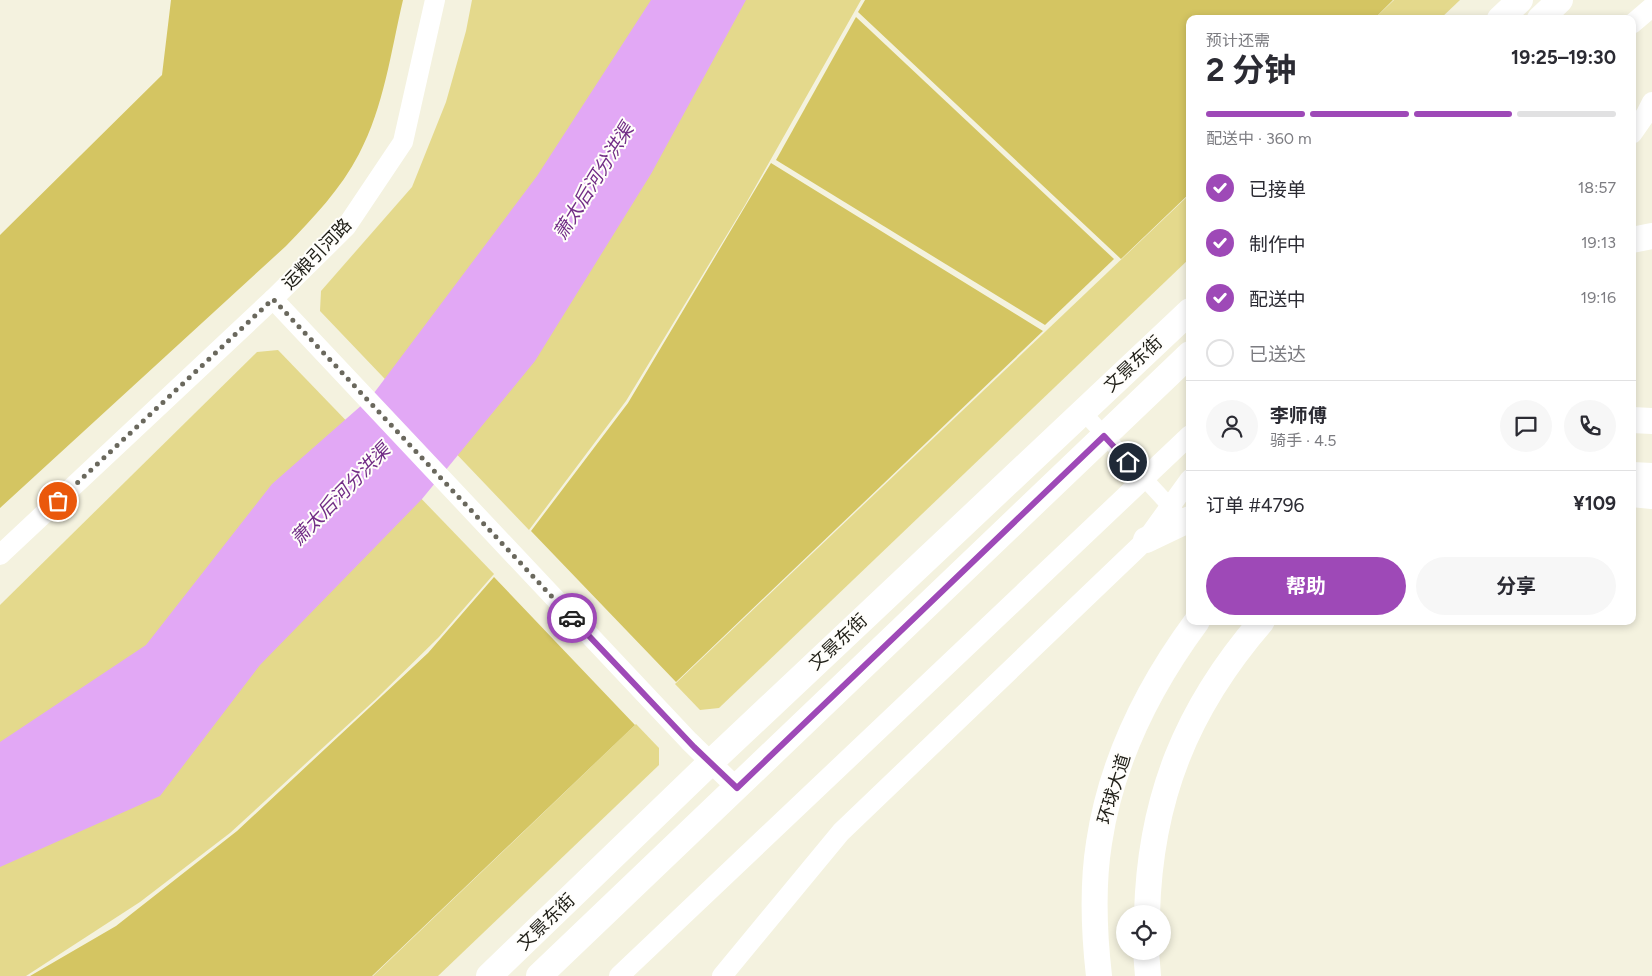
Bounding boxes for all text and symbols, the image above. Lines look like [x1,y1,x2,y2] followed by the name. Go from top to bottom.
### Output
[1206,31,1270,50] text: 预计还需
[1511,46,1616,69] text: 19:25–19:30
[1206,51,1296,89] text: 2 分钟
[548,116,640,244] water label: 萧太后河分洪渠
[1206,129,1312,148] text: 配送中 · 360 m
[1206,174,1234,202] icon: check
[1249,178,1306,201] text: 已接单
[1578,178,1616,197] text: 18:57
[278,214,356,294] street label: 运粮引河路
[1206,229,1234,257] icon: check
[1249,233,1306,256] text: 制作中
[1581,233,1616,252] text: 19:13
[1206,284,1234,312] icon: check
[1249,288,1306,311] text: 配送中
[1581,288,1616,307] text: 19:16
[1099,331,1167,397] street label: 文景东街
[1249,343,1306,366] text: 已送达
[1206,400,1258,452] button: person
[1500,400,1552,452] button: chat
[1564,400,1616,452] button: phone
[1270,404,1327,427] text: 李师傅
[1270,431,1336,450] text: 骑手 · 4.5
[286,436,397,550] water label: 萧太后河分洪渠
[1107,441,1149,483] pin
[1114,448,1142,476] icon: home
[37,480,79,522] pin
[44,487,72,515] icon: bag
[1573,492,1616,515] text: ¥109
[1206,494,1304,517] text: 订单 #4796
[1206,557,1406,615] button: 帮助
[1416,557,1616,615] button: 分享
[547,593,597,643] courier
[558,604,586,632] icon: car
[804,609,872,675] street label: 文景东街
[1093,751,1135,827] street label: 环球大道
[512,889,580,955] street label: 文景东街
[1116,905,1171,960] map controls
[1116,905,1171,960] button: locate

